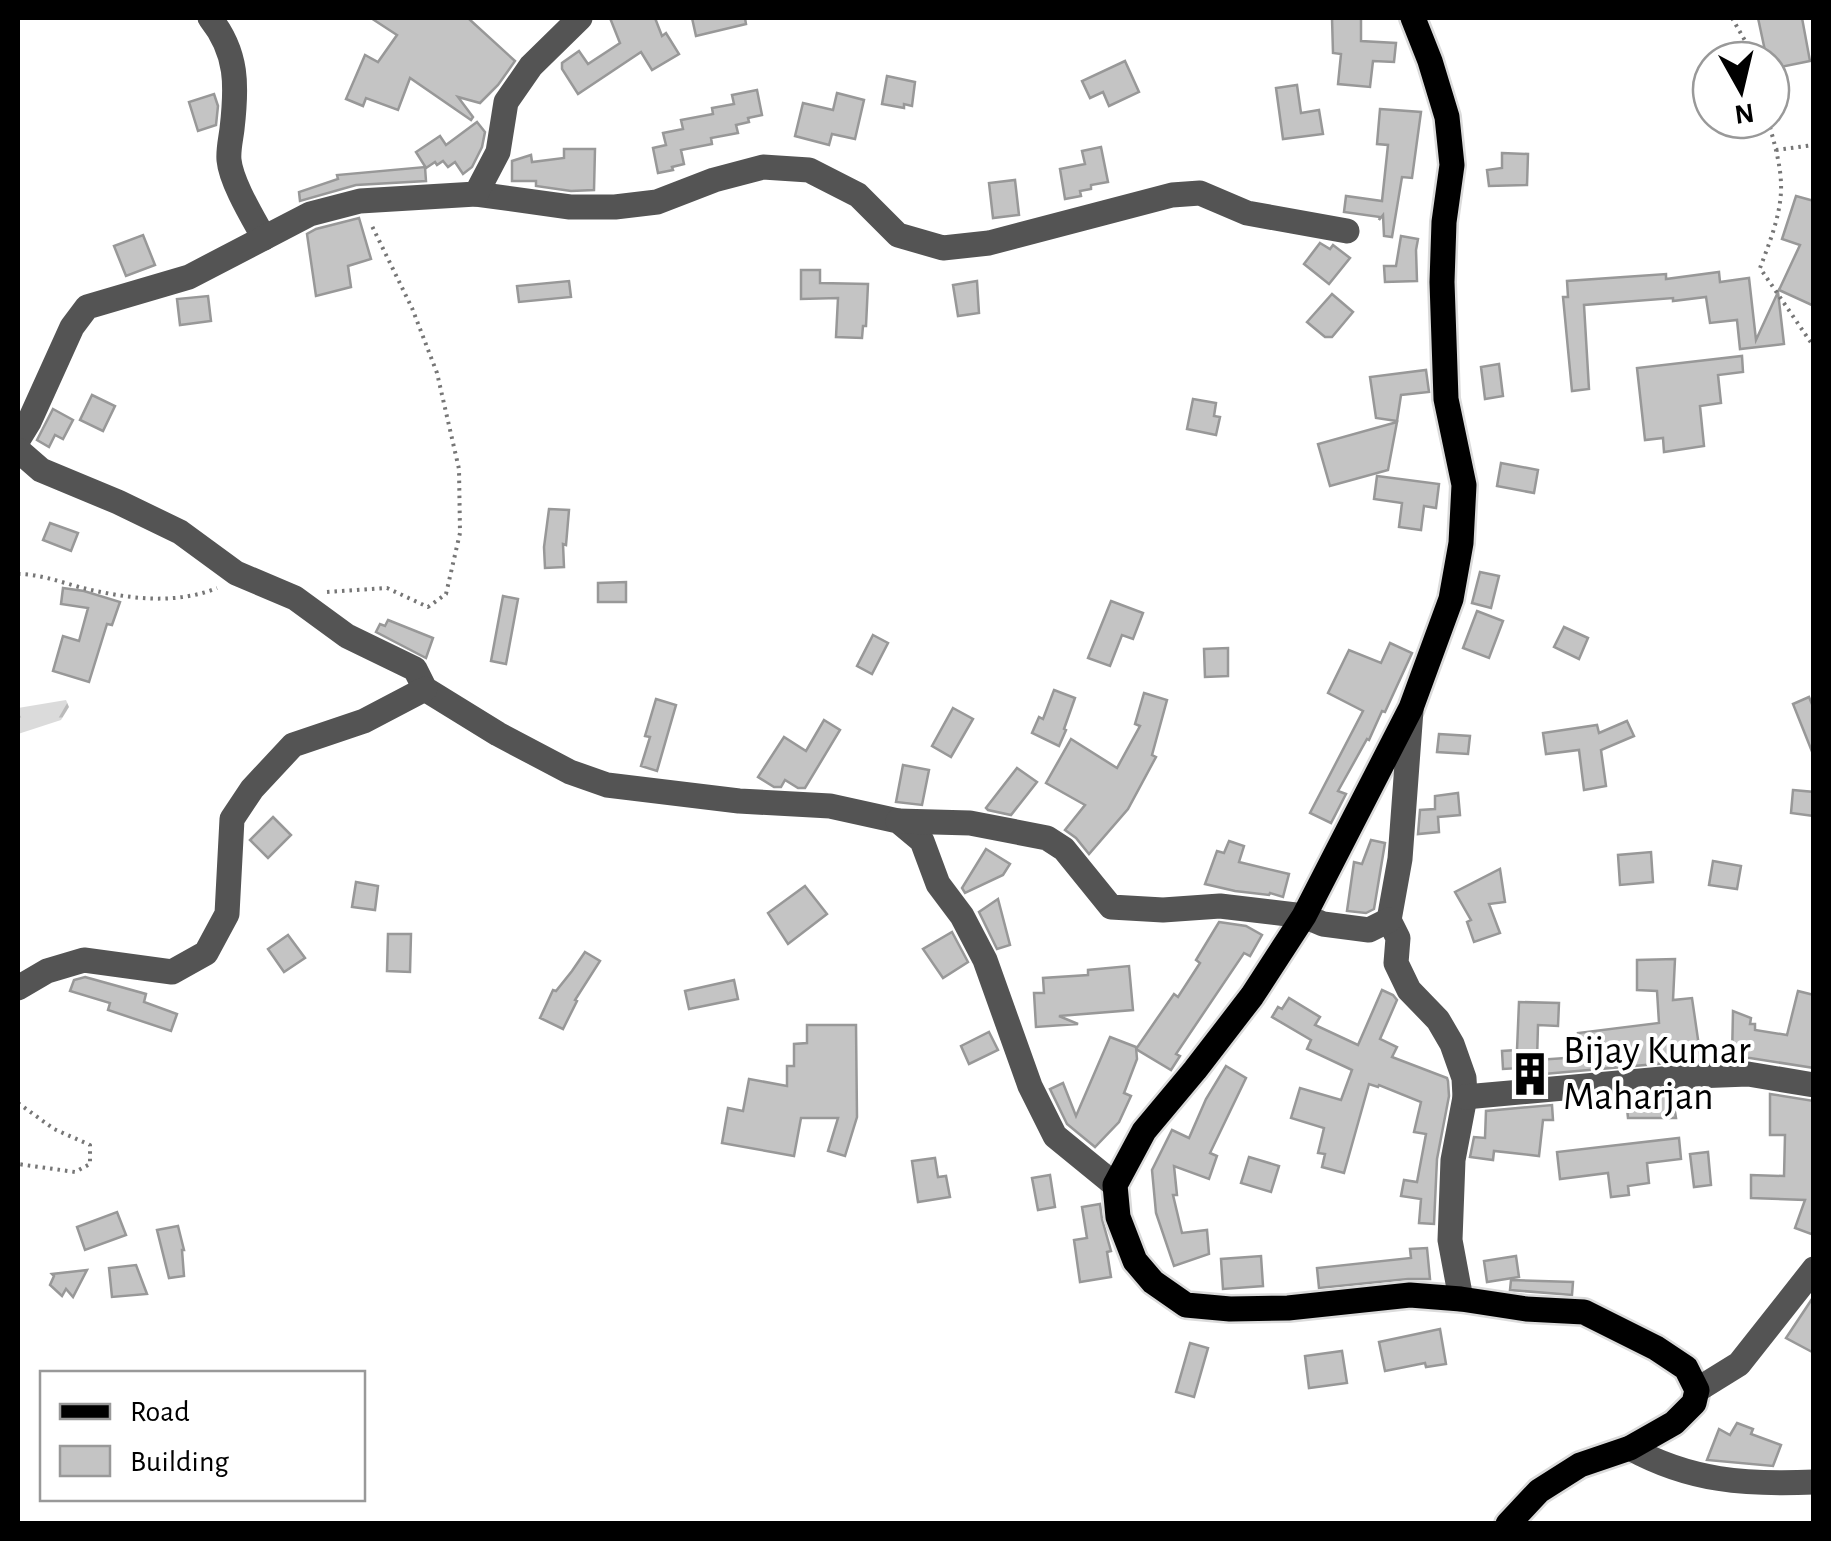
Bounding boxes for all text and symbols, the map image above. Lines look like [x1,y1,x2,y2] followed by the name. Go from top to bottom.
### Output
[1691,40,1791,140] north arrow
[1733,98,1756,128] text: N
[1563,1031,1751,1117] place label: Bijay Kumar Maharjan
[1506,1050,1554,1098] building icon: Bijay Kumar Maharjan
[40,1371,365,1501] legend
[130,1397,190,1427] text: Road
[130,1447,229,1477] text: Building

